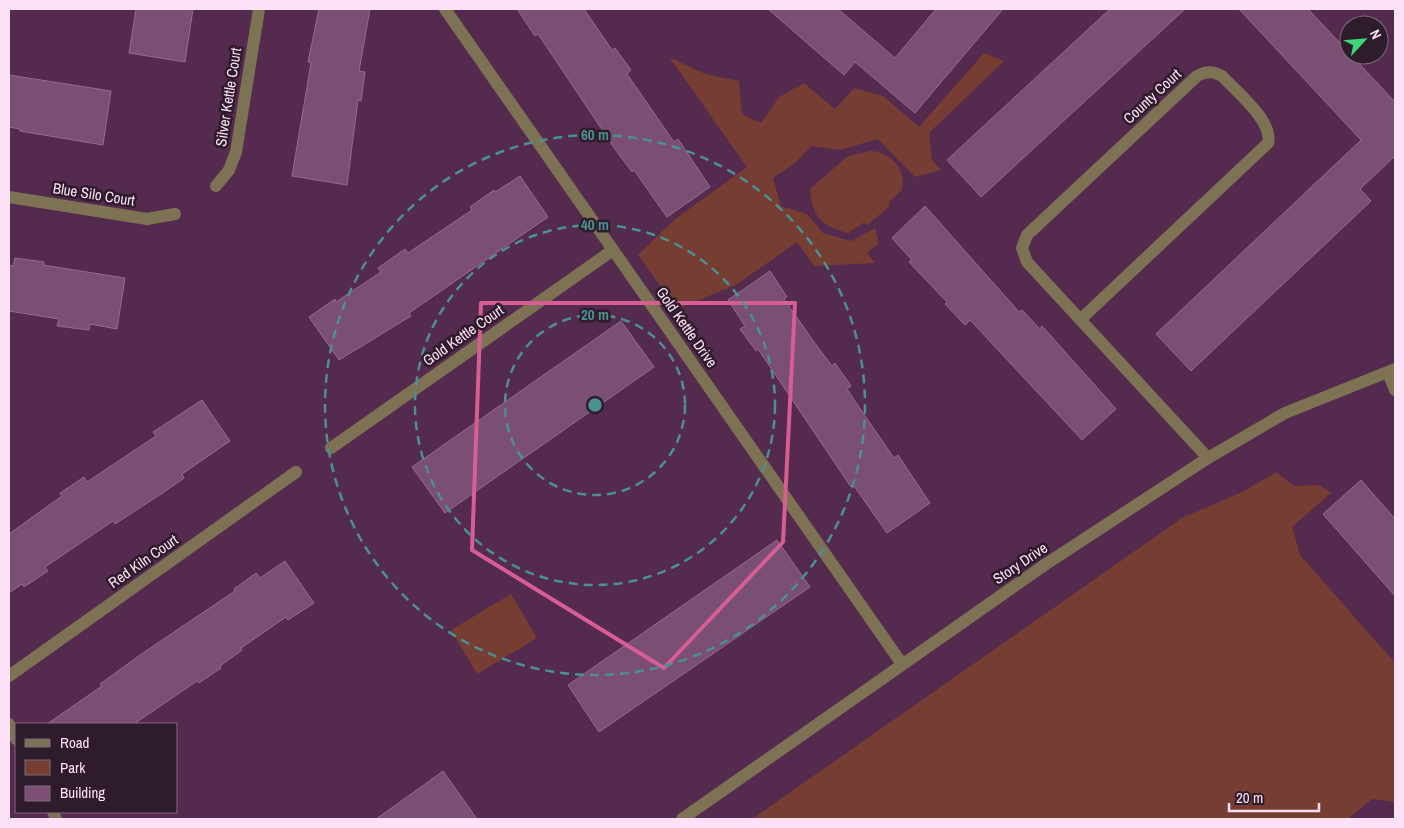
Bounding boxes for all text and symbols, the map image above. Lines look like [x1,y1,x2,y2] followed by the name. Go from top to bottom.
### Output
[1339,15,1389,65] north arrow
[1366,27,1386,42] text: N
[210,45,246,148] street label: Silver Kettle Court
[1118,63,1186,128] street label: County Court
[581,124,609,145] text: 60 m
[51,177,137,211] street label: Blue Silo Court
[581,214,609,235] text: 40 m
[652,283,723,372] street label: Gold Kettle Drive
[418,299,508,371] street label: Gold Kettle Court
[581,304,609,325] text: 20 m
[586,396,604,414] centre of rings
[104,529,183,593] street label: Red Kiln Court
[989,537,1052,589] street label: Story Drive
[15,723,178,813] legend
[60,732,89,753] text: Road
[60,757,86,778] text: Park
[1229,780,1319,812] scale bar
[60,782,105,803] text: Building
[1236,787,1263,808] text: 20 m

